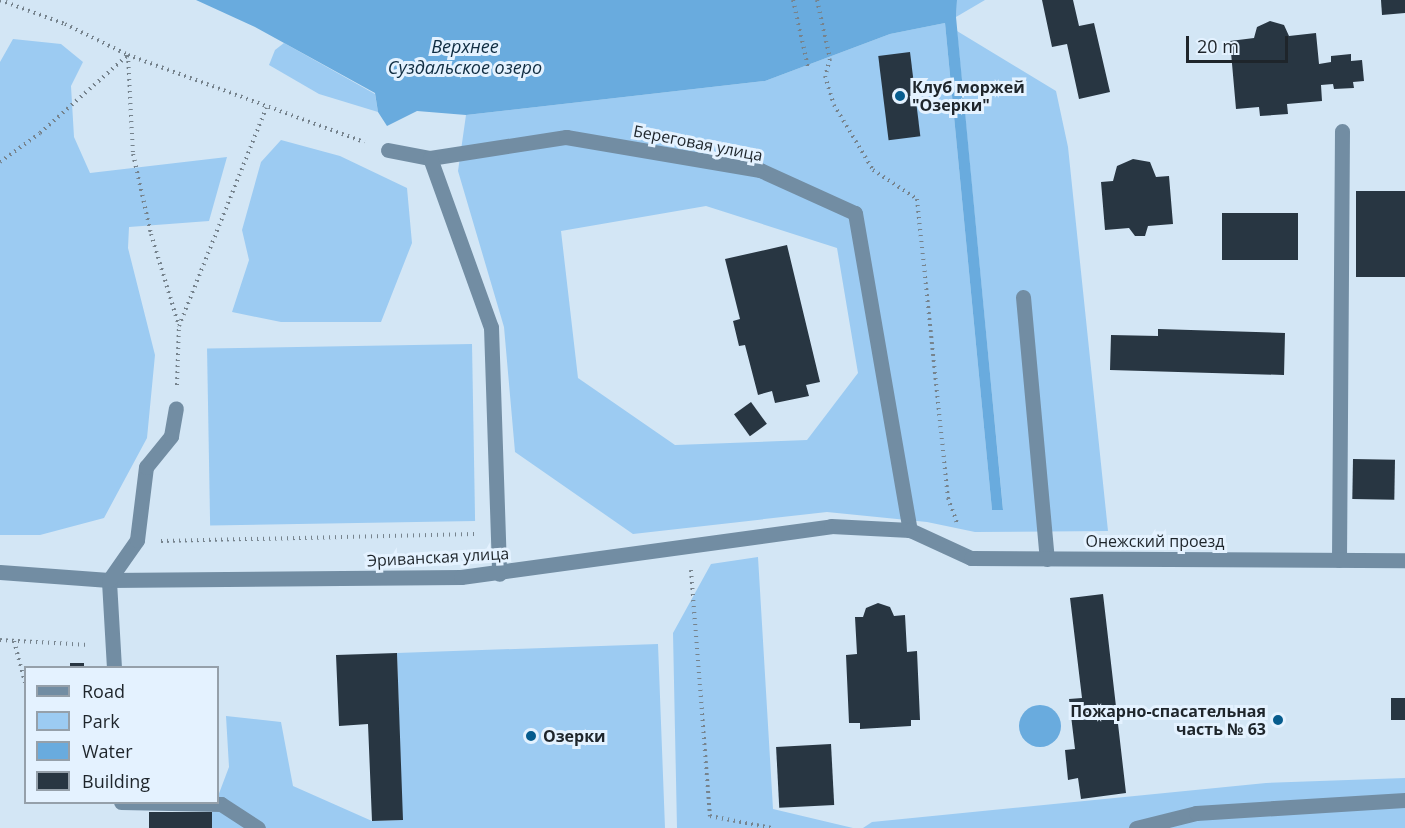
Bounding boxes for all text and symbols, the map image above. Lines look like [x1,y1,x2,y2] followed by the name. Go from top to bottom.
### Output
[1189,24,1291,62] scale bar
[1197,34,1239,58] text: 20 m
[388,36,542,78] water label: Верхнее Суздальское озеро
[912,77,1025,115] place label: Клуб моржей "Озерки"
[893,89,907,103] marker: Клуб моржей "Озерки"
[632,121,764,165] street label: Береговая улица
[1086,531,1224,551] street label: Онежский проезд
[366,544,510,570] street label: Эриванская улица
[24,666,219,804] legend
[82,679,125,703] text: Road
[1070,701,1266,739] place label: Пожарно-спасательная часть № 63
[82,709,120,733] text: Park
[1271,713,1285,727] marker: Пожарно-спасательная часть № 63
[543,726,606,746] place label: Озерки
[524,729,538,743] marker: Озерки
[82,739,133,763] text: Water
[82,769,150,793] text: Building

